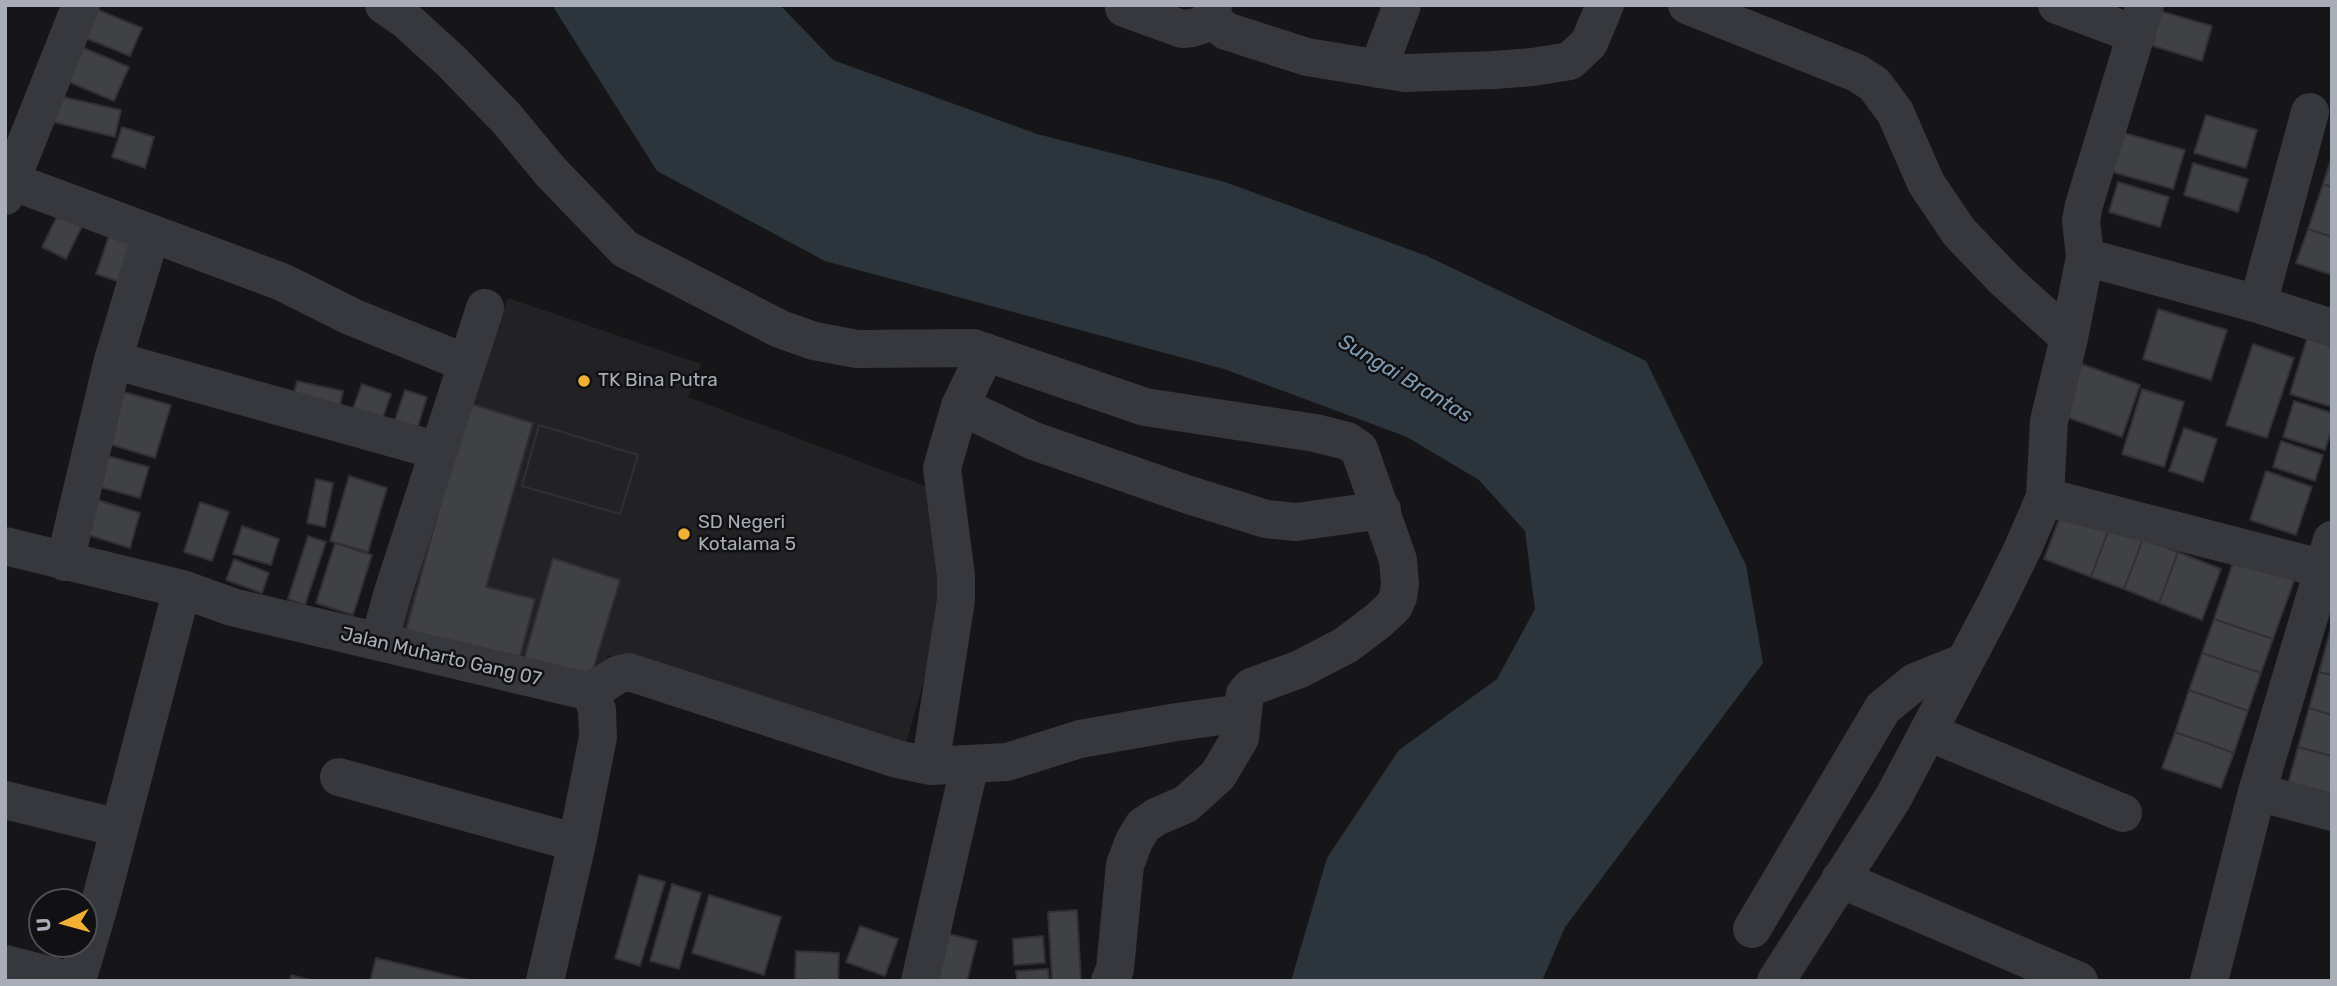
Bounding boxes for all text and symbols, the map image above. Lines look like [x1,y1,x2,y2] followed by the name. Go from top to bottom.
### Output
[1334,329,1476,429] water label: Sungai Brantas
[598,370,718,392] place label: TK Bina Putra
[576,373,592,389] marker: TK Bina Putra
[698,512,796,556] place label: SD Negeri Kotalama 5
[676,526,692,542] marker: SD Negeri Kotalama 5
[338,623,544,691] street label: Jalan Muharto Gang 07
[28,888,98,958] north arrow
[32,917,56,933] text: U

